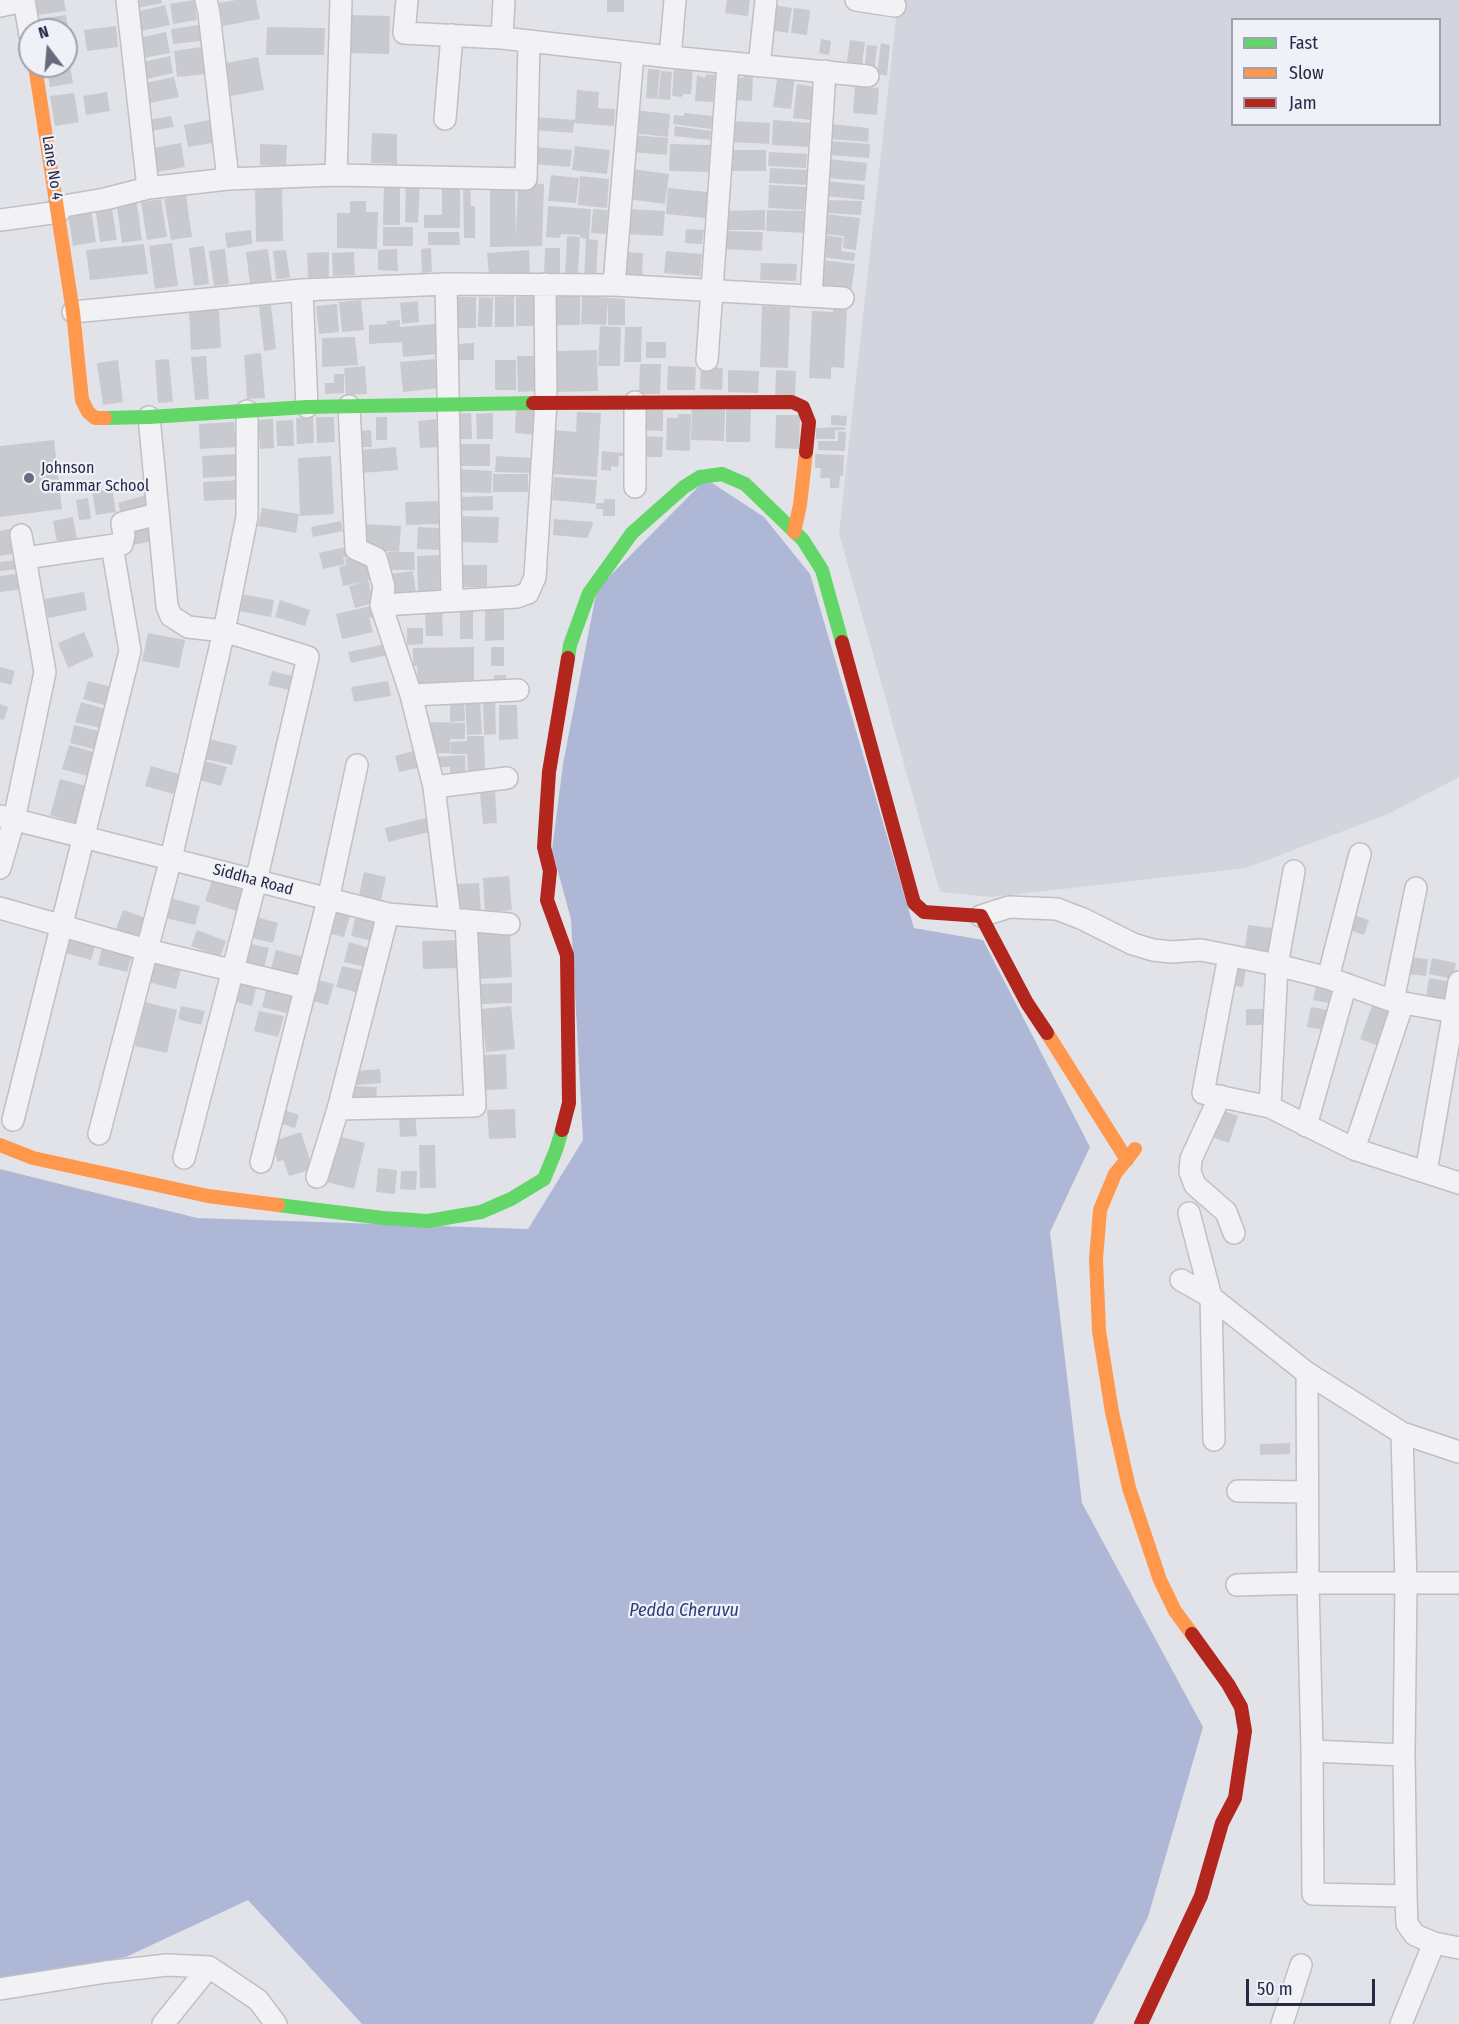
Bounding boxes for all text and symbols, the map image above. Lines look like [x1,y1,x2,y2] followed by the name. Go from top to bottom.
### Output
[18,18,78,78] north arrow
[1231,18,1441,126] legend
[36,22,51,43] text: N
[1289,32,1318,54] text: Fast
[1289,62,1324,84] text: Slow
[1289,92,1317,114] text: Jam
[37,135,67,201] street label: Lane No 4
[41,459,149,497] place label: Johnson Grammar School
[22,471,36,485] marker: Johnson Grammar School
[211,860,295,900] street label: Siddha Road
[629,1600,739,1622] water label: Pedda Cheruvu
[1249,1967,1378,2005] scale bar
[1257,1978,1293,2000] text: 50 m

